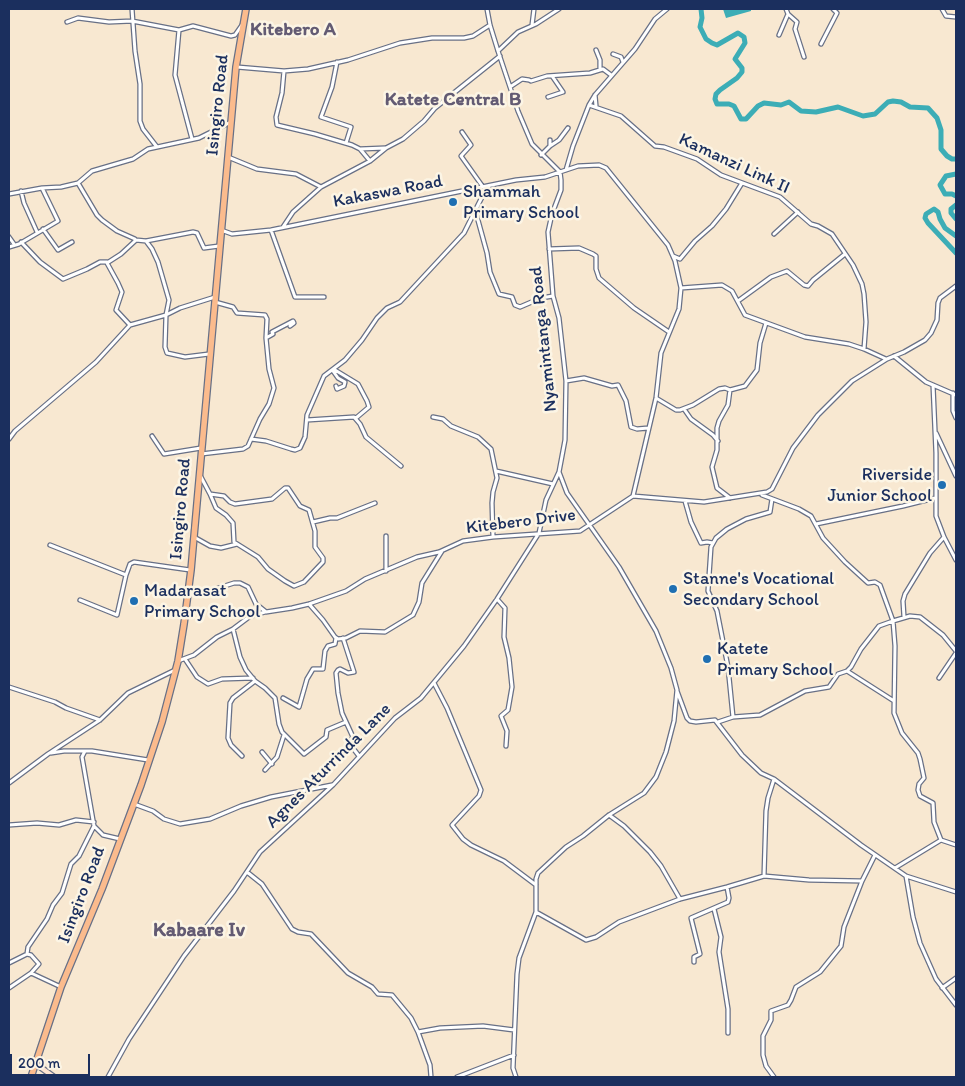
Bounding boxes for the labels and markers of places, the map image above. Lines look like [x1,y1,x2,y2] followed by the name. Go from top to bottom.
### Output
[463,181,579,223] place label: Shammah Primary School
[447,196,459,208] marker: Shammah Primary School
[827,464,932,506] place label: Riverside Junior School
[936,479,948,491] marker: Riverside Junior School
[683,568,834,610] place label: Stanne's Vocational Secondary School
[144,580,260,622] place label: Madarasat Primary School
[667,583,679,595] marker: Stanne's Vocational Secondary School
[128,595,140,607] marker: Madarasat Primary School
[717,638,833,681] place label: Katete Primary School
[701,653,713,665] marker: Katete Primary School

